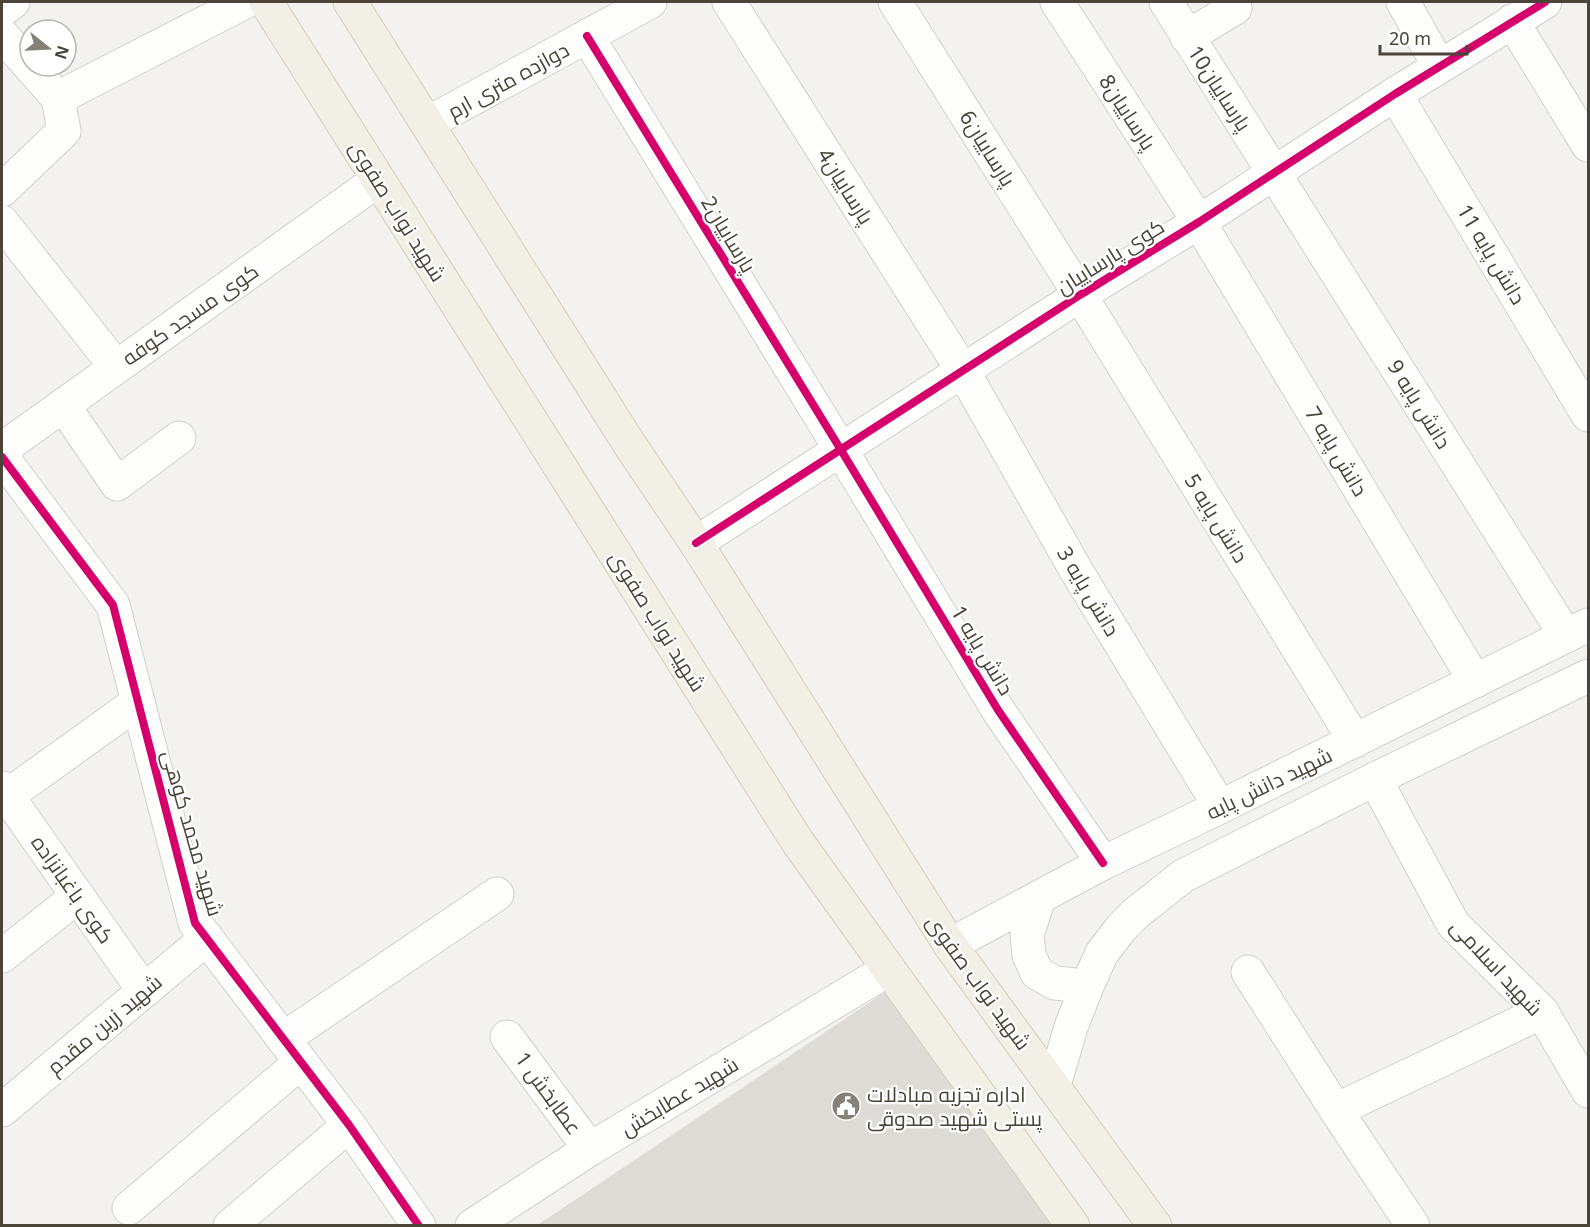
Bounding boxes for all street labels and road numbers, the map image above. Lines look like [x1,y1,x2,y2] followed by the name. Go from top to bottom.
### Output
[442,35,574,126] street label: دوازده متری ارم
[1181,40,1258,137] street label: پارساییان10
[1092,69,1163,156] street label: پارساییان8
[953,105,1023,192] street label: پارساییان6
[343,135,453,287] street label: شهید نواب صفوی
[811,143,881,230] street label: پارساییان4
[694,190,763,278] street label: پارساییان2
[1450,199,1533,310] street label: دانش پایه 11
[1051,212,1170,301] street label: کوی پارساییان
[116,256,264,372] street label: کوی مسجد کوفه
[1381,354,1458,454] street label: دانش پایه 9
[1298,401,1375,502] street label: دانش پایه 7
[1178,468,1255,568] street label: دانش پایه 5
[1050,541,1127,642] street label: دانش پایه 3
[603,545,713,697] street label: شهید نواب صفوی
[944,600,1021,701] street label: دانش پایه 1
[1201,740,1337,826] street label: شهید دانش پایه
[156,747,230,919] street label: شهید محمد کوهی
[25,829,121,949] street label: کوی باغبانزاده
[920,909,1038,1055] street label: شهید نواب صفوی
[1445,912,1549,1022] street label: شهید اسلامی
[41,968,168,1081] street label: شهید زرین مقدم
[509,1046,589,1140] street label: عطابخش 1
[615,1050,743,1142] street label: شهید عطابخش

